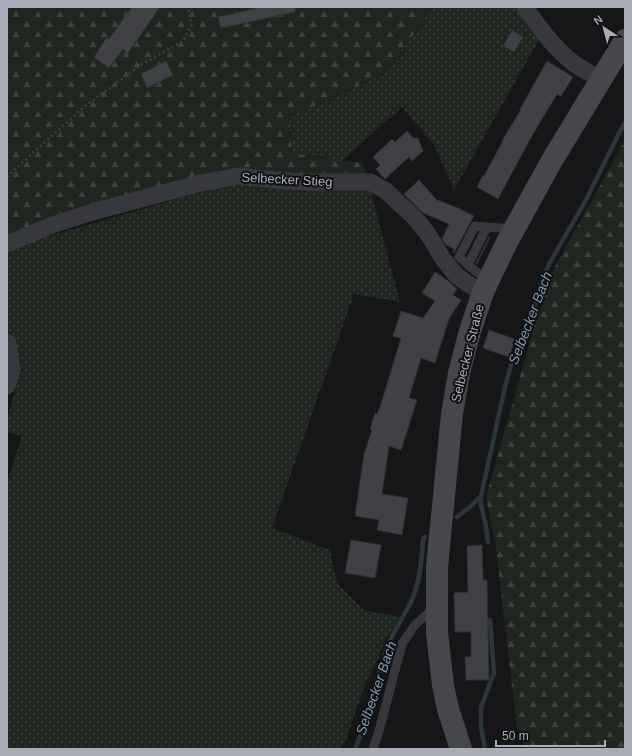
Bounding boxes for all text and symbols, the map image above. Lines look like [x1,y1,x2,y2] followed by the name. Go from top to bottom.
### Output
[584,8,624,48] north arrow
[591,13,605,27] text: N
[241,170,333,189] street label: Selbecker Stieg
[505,269,555,367] water label: Selbecker Bach
[448,303,487,404] street label: Selbecker Straße
[352,639,400,737] water label: Selbecker Bach
[496,722,605,748] scale bar
[502,729,529,743] text: 50 m

